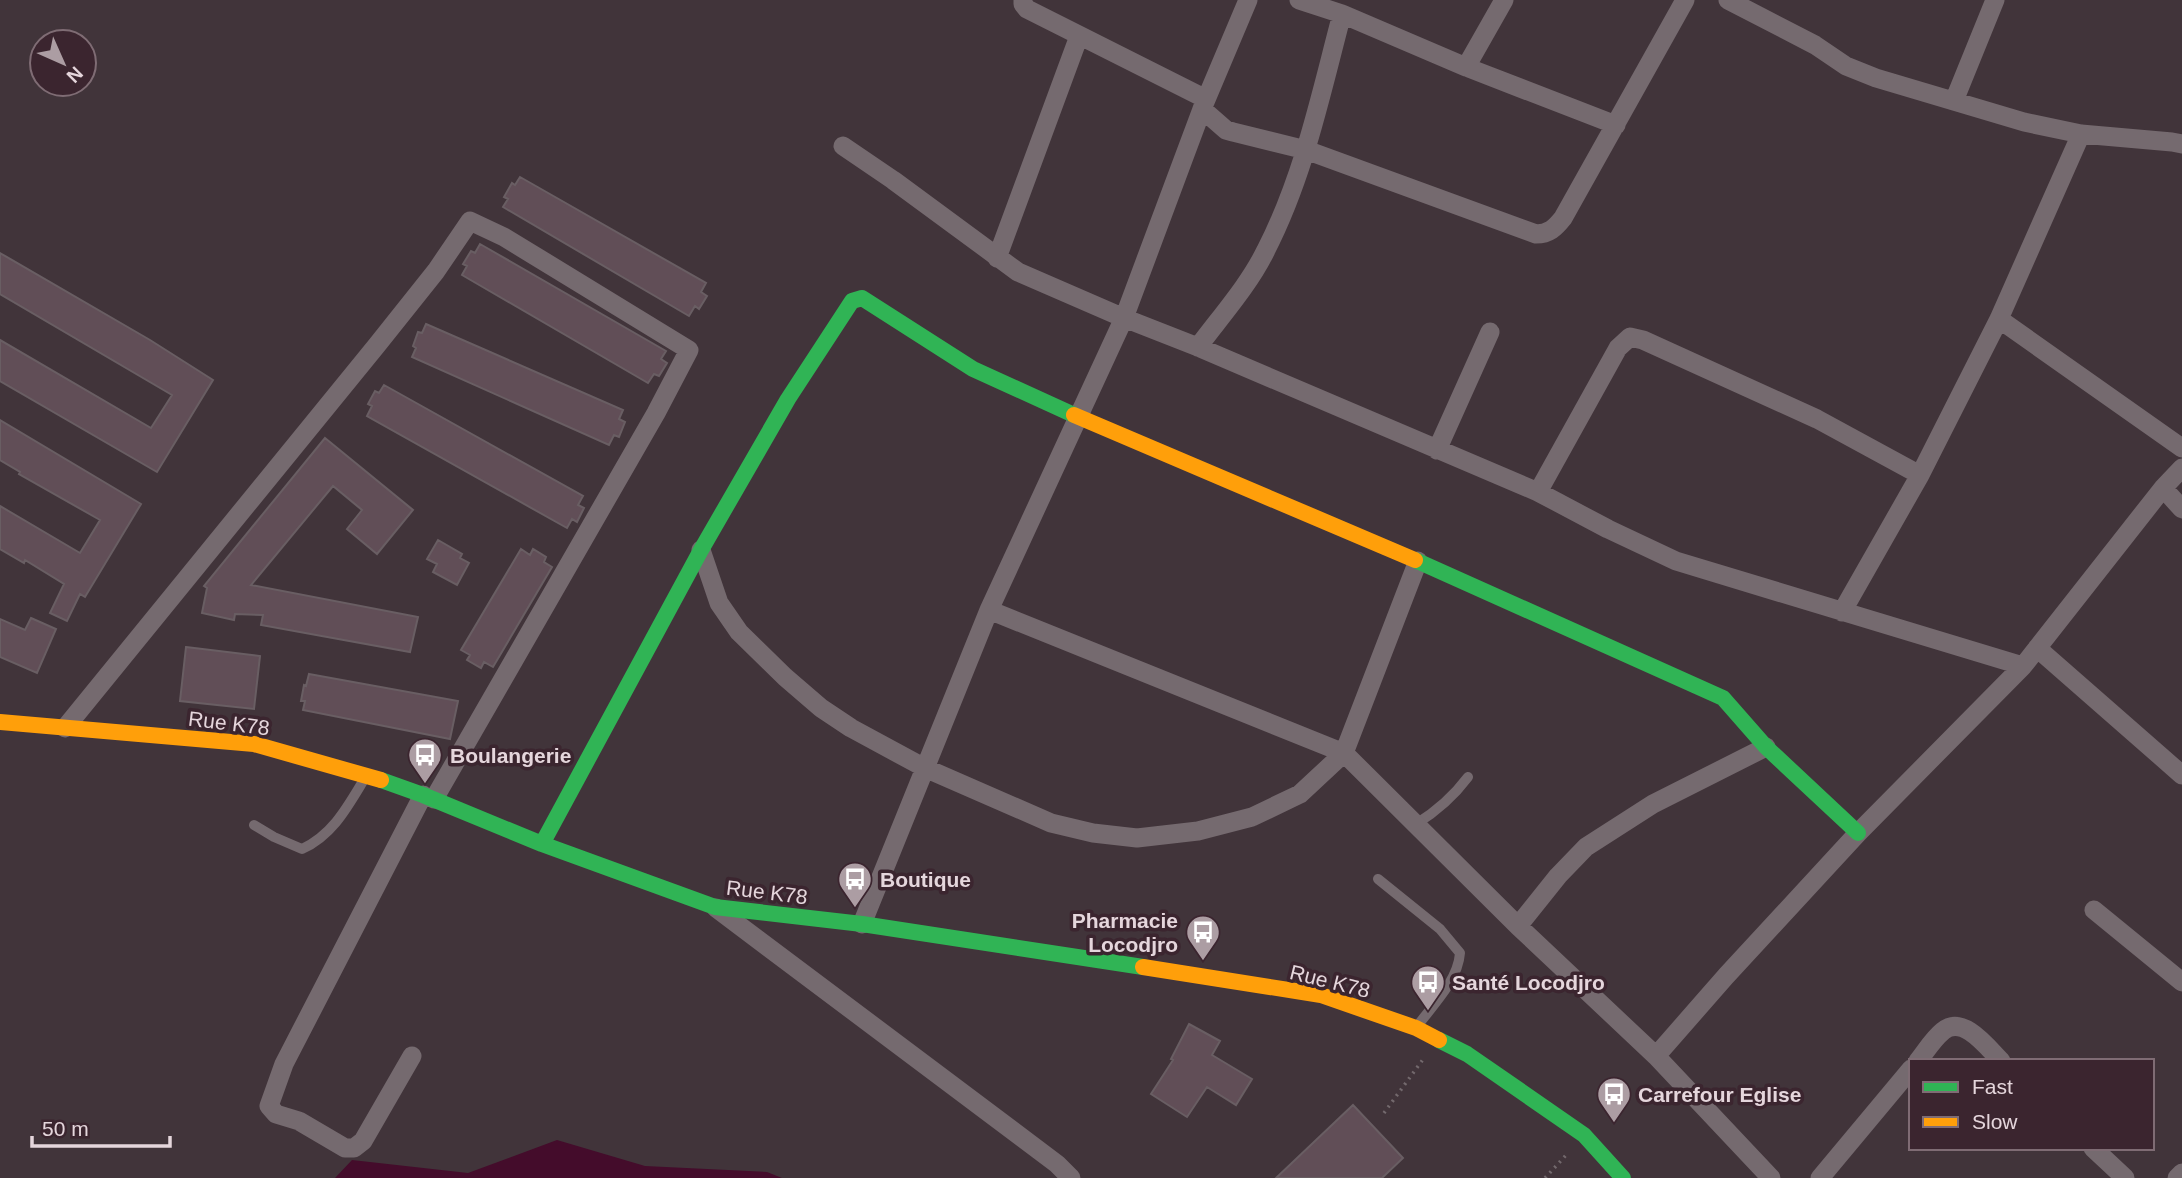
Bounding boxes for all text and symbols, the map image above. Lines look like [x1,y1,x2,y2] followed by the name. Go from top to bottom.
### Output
[28,28,98,98] north arrow
[62,62,87,87] text: N
[187,707,271,739] street label: Rue K78
[406,736,444,785] bus stop icon: Boulangerie
[450,744,571,767] place label: Boulangerie
[836,860,874,909] bus stop icon: Boutique
[880,868,971,891] place label: Boutique
[725,876,809,908] street label: Rue K78
[1072,909,1178,956] place label: Pharmacie Locodjro
[1184,913,1222,962] bus stop icon: Pharmacie Locodjro
[1288,960,1372,1002] street label: Rue K78
[1409,963,1447,1012] bus stop icon: Santé Locodjro
[1452,971,1605,994] place label: Santé Locodjro
[1909,1059,2154,1150] legend
[1595,1075,1633,1124] bus stop icon: Carrefour Eglise
[1972,1075,2013,1098] text: Fast
[1638,1083,1801,1106] place label: Carrefour Eglise
[32,1104,170,1148] scale bar
[1972,1110,2018,1133] text: Slow
[42,1117,89,1140] text: 50 m

